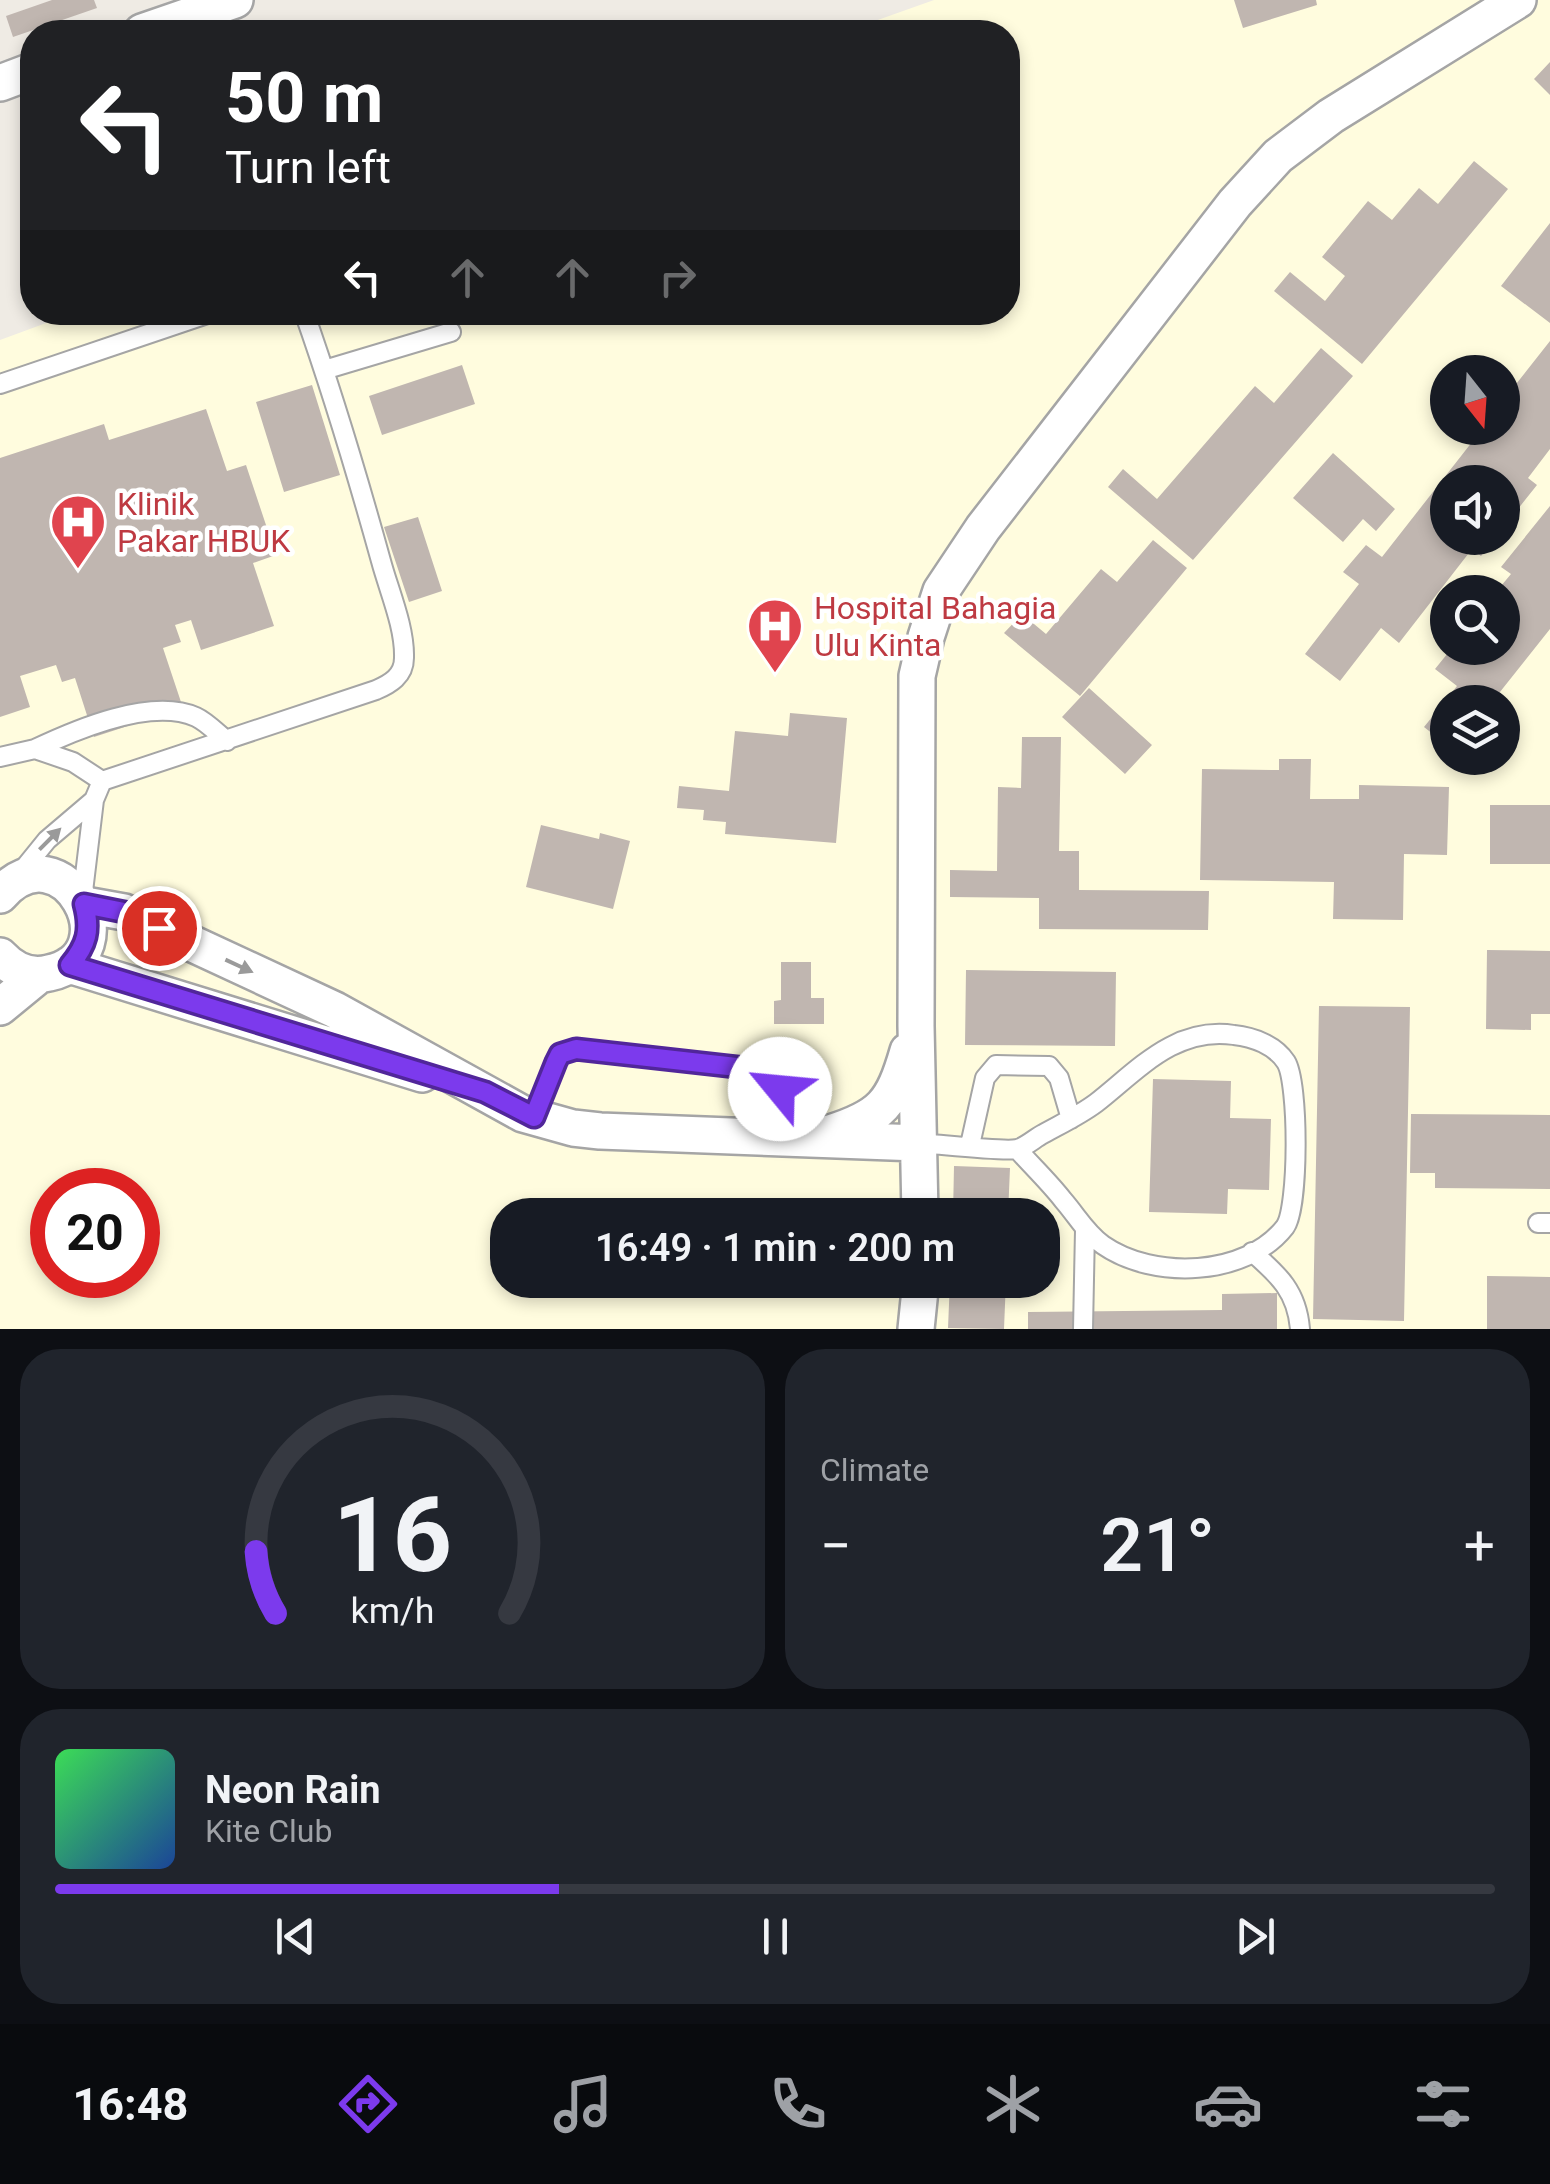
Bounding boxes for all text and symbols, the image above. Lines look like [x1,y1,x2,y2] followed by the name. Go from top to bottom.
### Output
[225,57,383,139] text: 50 m
[60,60,190,190] icon: left
[225,141,391,194] text: Turn left
[335,250,390,305] icon: left
[440,250,495,305] icon: ahead
[545,250,600,305] icon: ahead
[650,250,705,305] icon: right
[1430,355,1520,445] north arrow
[1430,355,1520,775] map controls
[1430,465,1520,555] button: sound
[117,485,291,560] place label: Klinik Pakar HBUK
[48,492,108,571] hospital icon: Klinik Pakar HBUK
[1430,575,1520,665] button: search
[814,589,1056,664] place label: Hospital Bahagia Ulu Kinta
[745,596,805,675] hospital icon: Hospital Bahagia Ulu Kinta
[1430,685,1520,775] button: layers
[38,828,62,852] one-way arrow
[117,886,202,971] pin
[132,901,187,956] icon: arrive
[225,957,254,974] one-way arrow
[728,1037,832,1141] position arrow
[30,1168,160,1298] speed limit sign: 20
[595,1226,955,1270] text: 16:49 · 1 min · 200 m
[820,1451,929,1489] text: Climate
[333,1475,452,1596] text: 16
[1100,1501,1215,1589] text: 21°
[820,1514,851,1578] text: −
[1464,1514,1495,1578] text: +
[351,1590,434,1632] text: km/h
[205,1768,381,1812] text: Neon Rain
[205,1812,332,1850] text: Kite Club
[268,1909,323,1964] icon: previous
[748,1909,803,1964] icon: pause
[1228,1909,1283,1964] icon: next
[333,2069,403,2139] icon: directions
[548,2069,618,2139] icon: music
[763,2069,833,2139] icon: phone
[978,2069,1048,2139] icon: climate
[1193,2069,1263,2139] icon: car
[1408,2069,1478,2139] icon: filters
[72,2078,188,2131] text: 16:48

